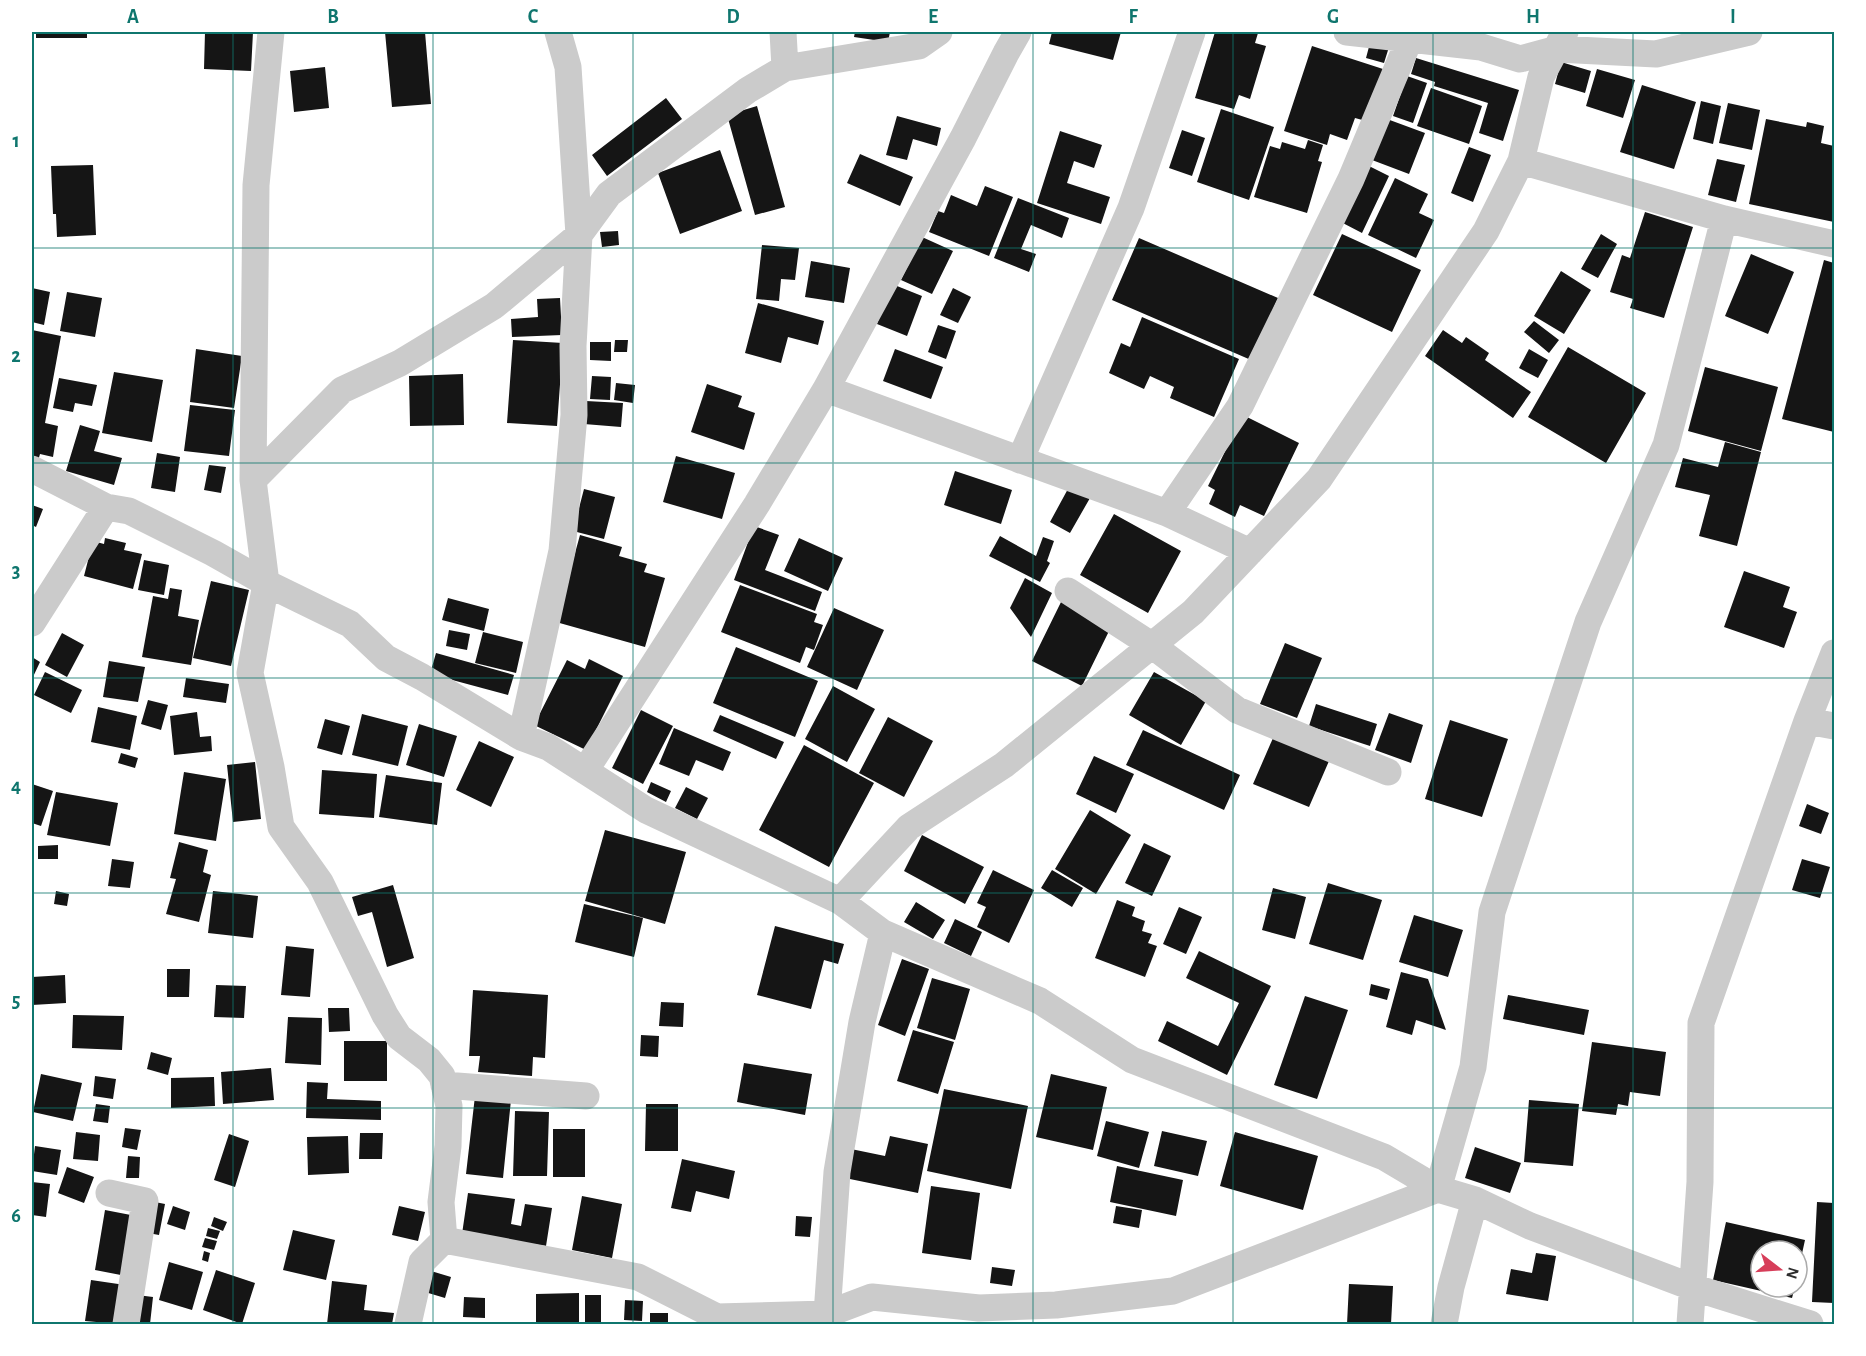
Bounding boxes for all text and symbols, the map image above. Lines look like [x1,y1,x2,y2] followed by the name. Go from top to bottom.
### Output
[127,7,139,27] text: A
[327,7,339,27] text: B
[528,7,539,27] text: C
[726,7,740,27] text: D
[928,7,938,27] text: E
[1128,7,1138,27] text: F
[1327,7,1339,27] text: G
[1526,7,1540,27] text: H
[1730,7,1736,27] text: I
[12,131,20,151] text: 1
[11,346,21,366] text: 2
[12,561,20,581] text: 3
[11,776,21,796] text: 4
[12,991,20,1011] text: 5
[11,1206,21,1226] text: 6
[1749,1239,1809,1299] north arrow
[1783,1265,1802,1281] text: N

